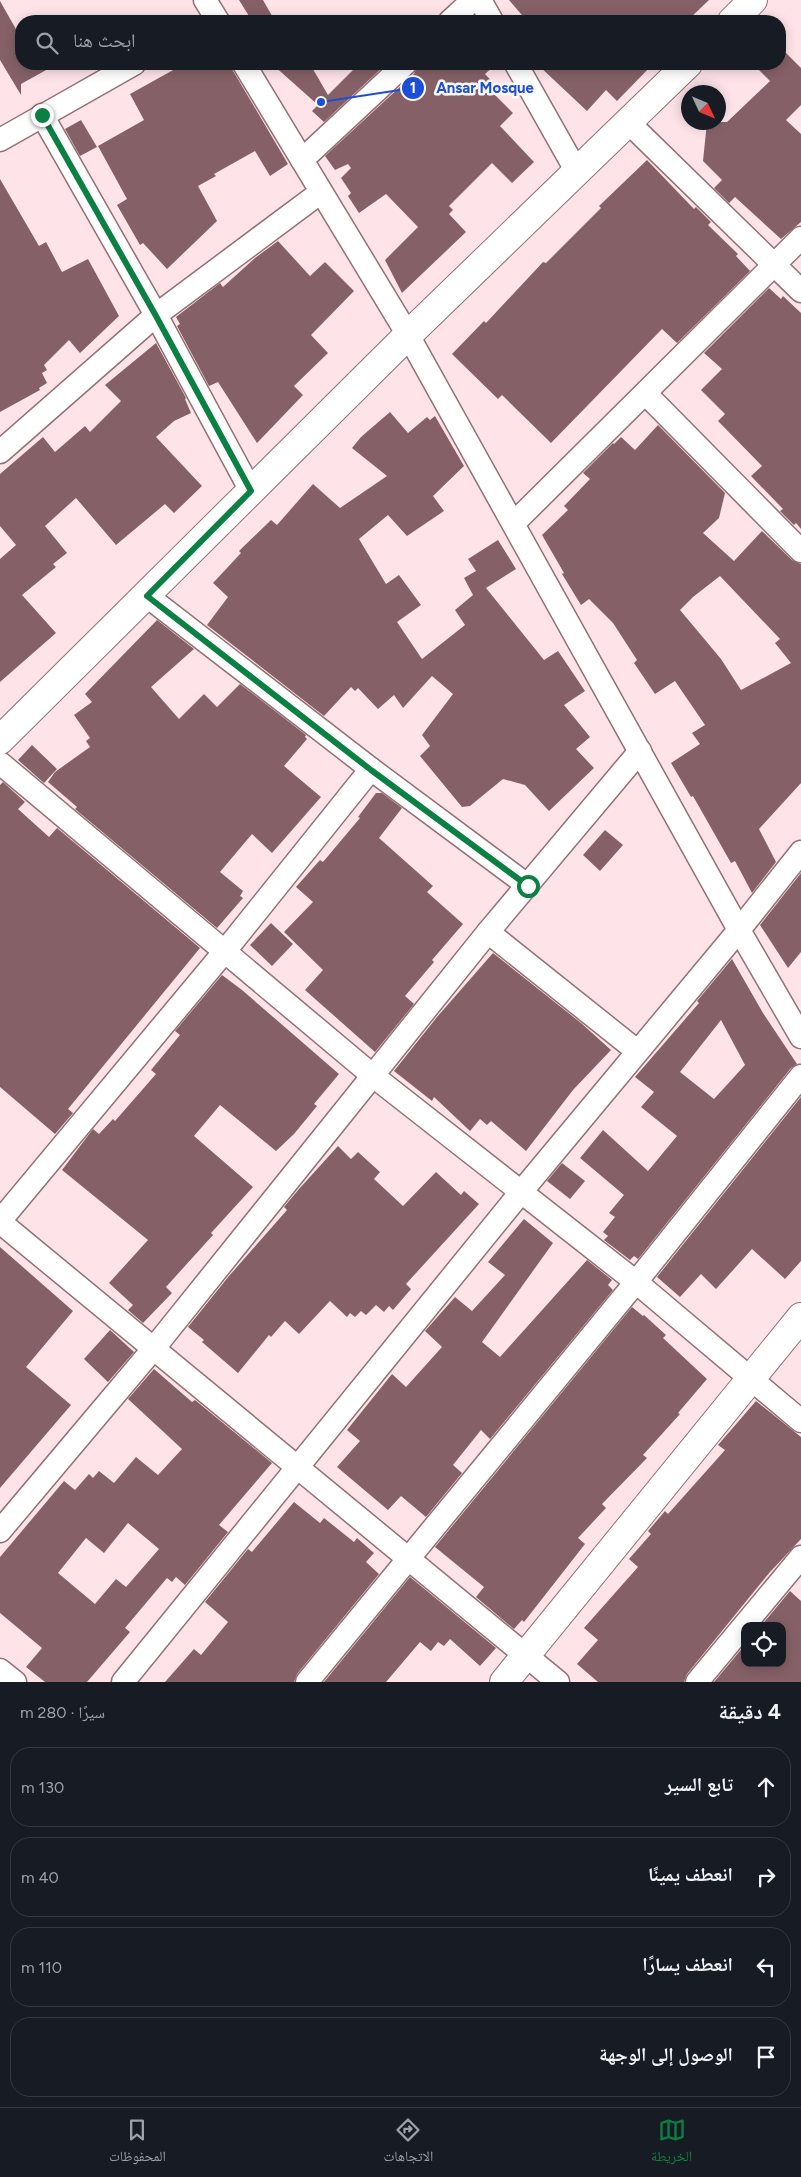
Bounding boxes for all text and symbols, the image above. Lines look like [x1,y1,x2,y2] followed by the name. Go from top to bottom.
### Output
[15,15,786,70] search box
[33,29,61,57] icon: search
[73,29,136,52] text: ابحث هنا
[401,73,543,103] callout: Ansar Mosque
[410,79,416,97] text: 1
[436,79,535,97] text: Ansar Mosque
[681,85,726,130] north arrow
[31,104,54,127] route end
[517,875,540,898] route start
[741,1622,786,1667] map controls
[741,1622,786,1667] button: locate
[719,1699,781,1724] text: 4 دقيقة
[20,1703,105,1722] text: سيرًا · 280 m
[665,1773,733,1796] text: تابع السير
[752,1773,780,1801] icon: ahead
[21,1778,64,1797] text: 130 m
[648,1863,733,1886] text: انعطف يمينًا
[752,1863,780,1891] icon: right
[21,1868,59,1887] text: 40 m
[642,1953,733,1976] text: انعطف يسارًا
[752,1953,780,1981] icon: left
[21,1958,62,1977] text: 110 m
[599,2043,733,2066] text: الوصول إلى الوجهة
[752,2043,780,2071] icon: arrive
[109,2116,166,2170] tab: المحفوظات
[384,2116,433,2170] tab: الاتجاهات
[651,2116,692,2170] tab: الخريطة

